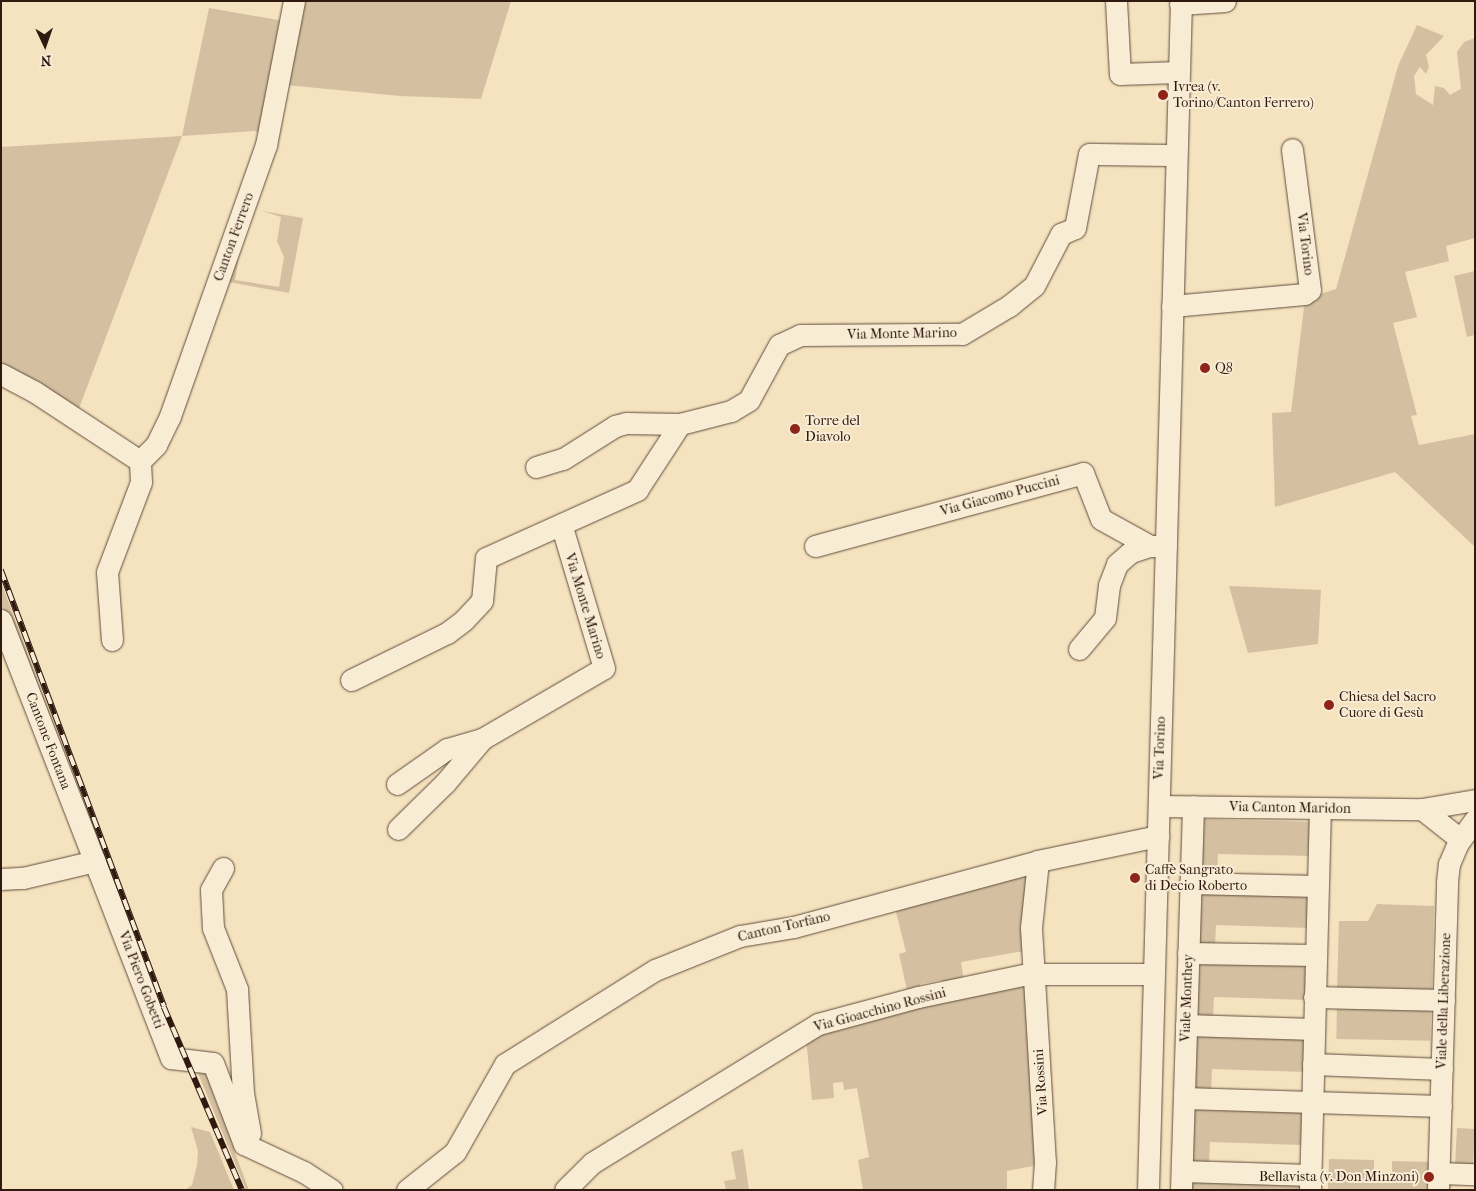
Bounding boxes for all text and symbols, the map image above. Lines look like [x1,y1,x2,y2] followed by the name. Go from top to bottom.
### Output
[20,20,70,70] north arrow
[40,52,52,69] text: N
[1173,79,1314,111] place label: Ivrea (v. Torino/Canton Ferrero)
[1157,89,1169,101] marker: Ivrea (v. Torino/Canton Ferrero)
[210,190,258,284] street label: Canton Ferrero
[1293,212,1317,276] street label: Via Torino
[847,325,957,343] street label: Via Monte Marino
[1215,360,1233,376] place label: Q8
[1199,362,1211,374] marker: Q8
[805,413,860,446] place label: Torre del Diavolo
[789,423,801,435] marker: Torre del Diavolo
[938,472,1062,520] street label: Via Giacomo Puccini
[561,551,609,661] street label: Via Monte Marino
[1339,689,1436,722] place label: Chiesa del Sacro Cuore di Gesù
[22,690,74,792] street label: Cantone Fontana
[1323,699,1335,711] marker: Chiesa del Sacro Cuore di Gesù
[1151,716,1169,780] street label: Via Torino
[1229,799,1351,817] street label: Via Canton Maridon
[1145,862,1247,894] place label: Caffè Sangrato di Decio Roberto
[1129,872,1141,884] marker: Caffè Sangrato di Decio Roberto
[736,908,832,946] street label: Canton Torfano
[115,929,167,1031] street label: Via Piero Gobetti
[1433,933,1455,1069] street label: Viale della Liberazione
[1177,954,1197,1042] street label: Viale Monthey
[812,984,948,1036] street label: Via Gioacchino Rossini
[1030,1048,1052,1116] street label: Via Rossini
[1259,1169,1419,1185] place label: Bellavista (v. Don Minzoni)
[1423,1171,1435,1183] marker: Bellavista (v. Don Minzoni)

